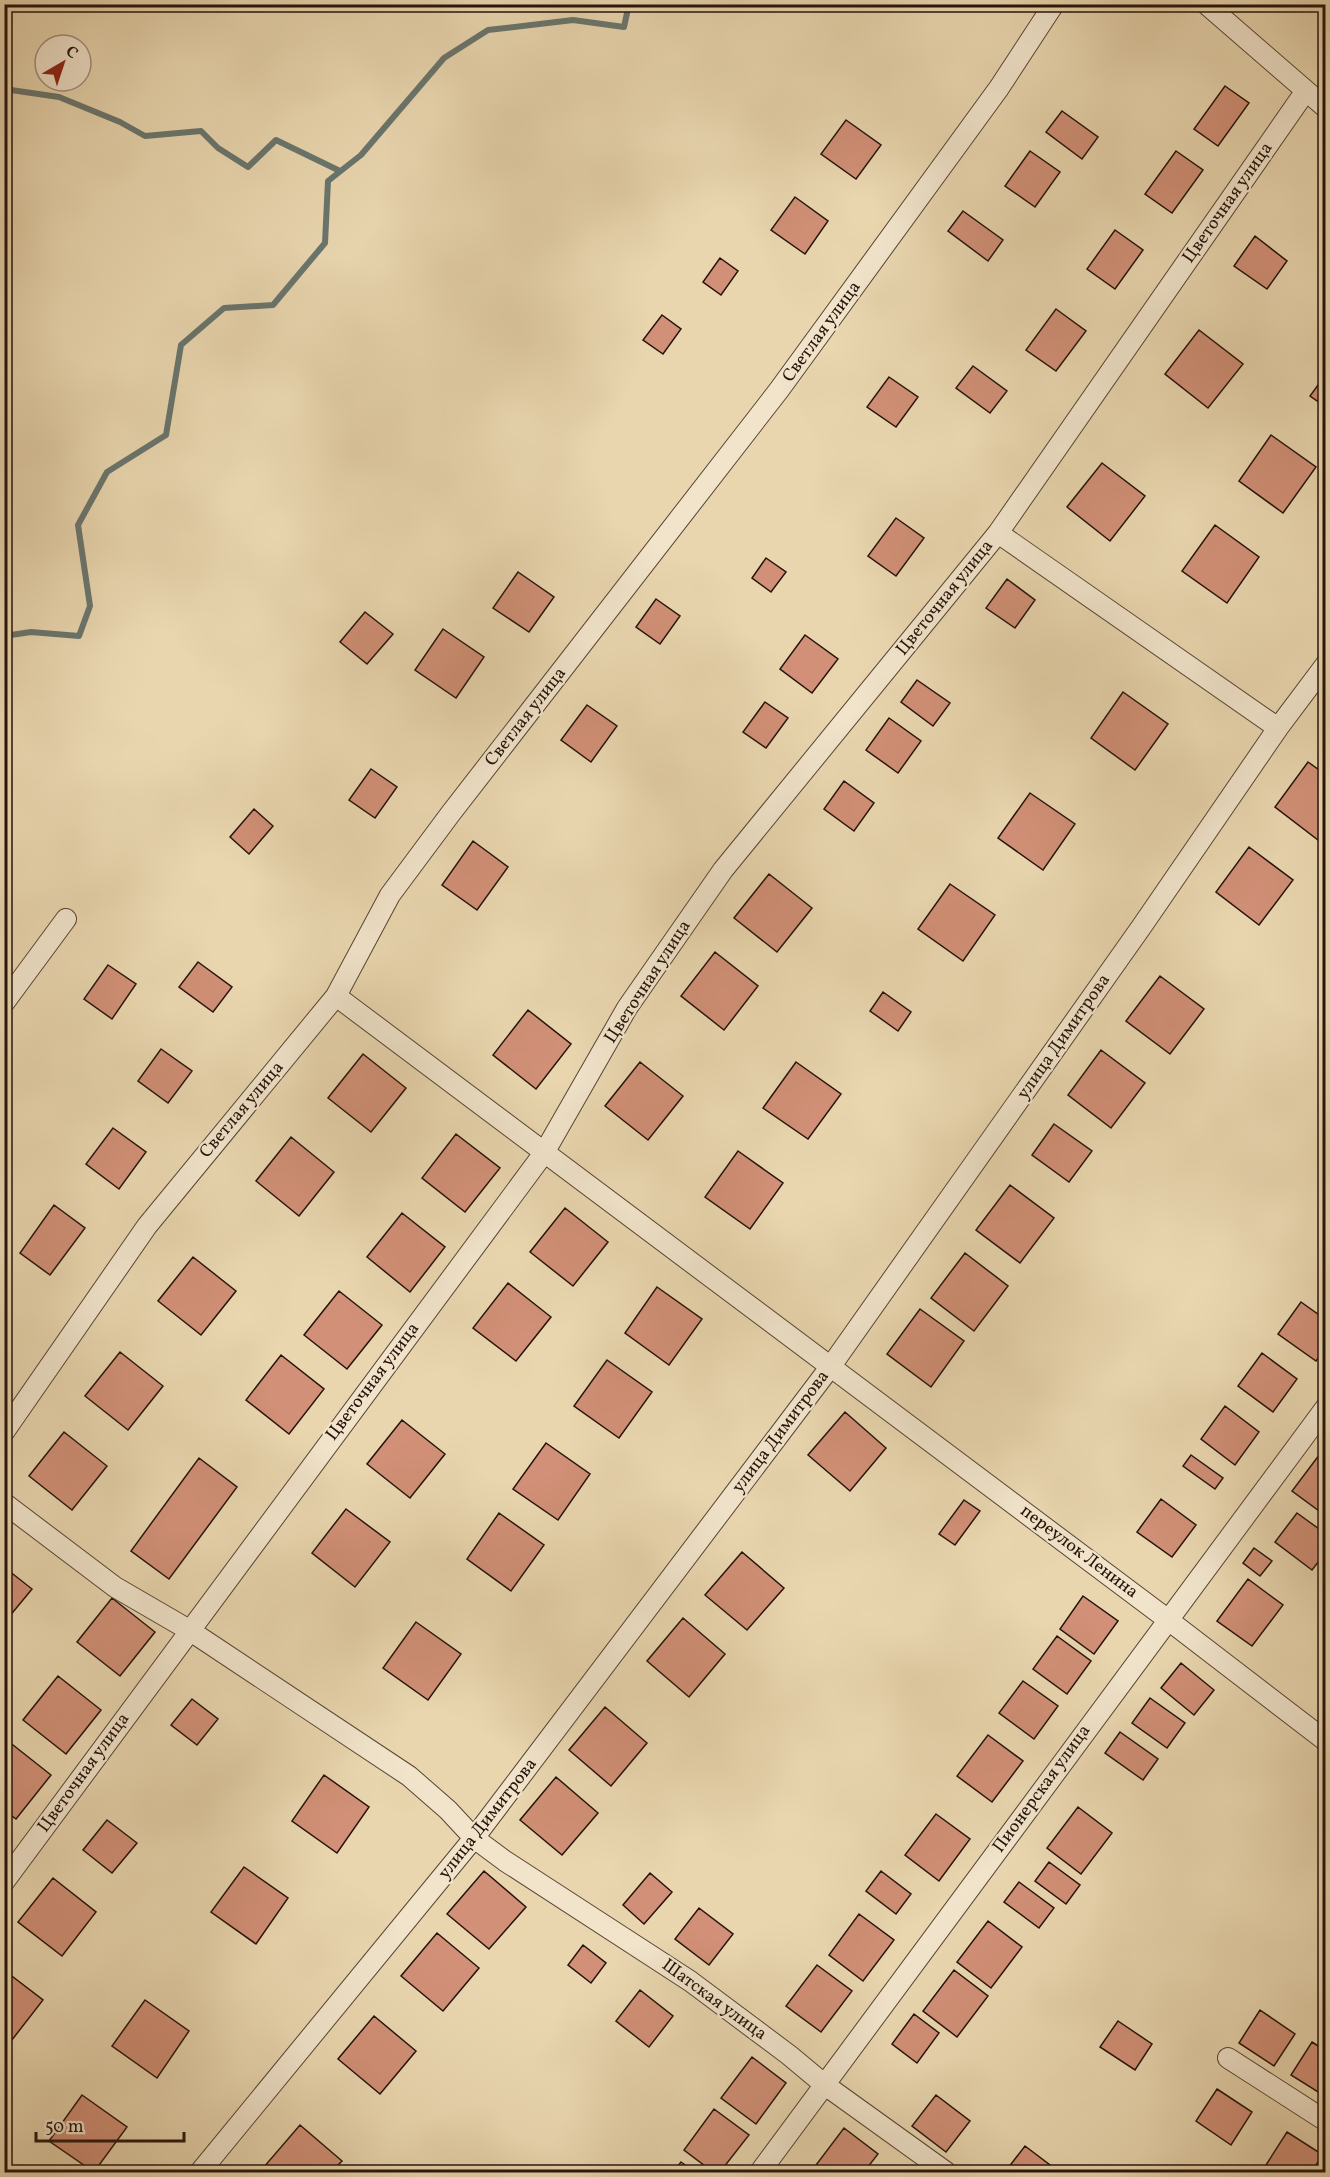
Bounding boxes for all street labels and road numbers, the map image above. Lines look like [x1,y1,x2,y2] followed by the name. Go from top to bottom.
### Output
[1177,137,1279,269] street label: Цветочная улица
[777,276,867,388] street label: Светлая улица
[890,535,1000,661] street label: Цветочная улица
[479,662,573,772] street label: Светлая улица
[599,915,697,1049] street label: Цветочная улица
[1011,969,1117,1105] street label: улица Димитрова
[194,1056,290,1164] street label: Светлая улица
[320,1318,426,1446] street label: Цветочная улица
[727,1365,836,1499] street label: улица Димитрова
[1015,1499,1143,1605] street label: переулок Ленина
[32,1708,136,1838] street label: Цветочная улица
[987,1720,1097,1858] street label: Пионерская улица
[433,1753,543,1885] street label: улица Димитрова
[656,1953,772,2047] street label: Шатская улица

